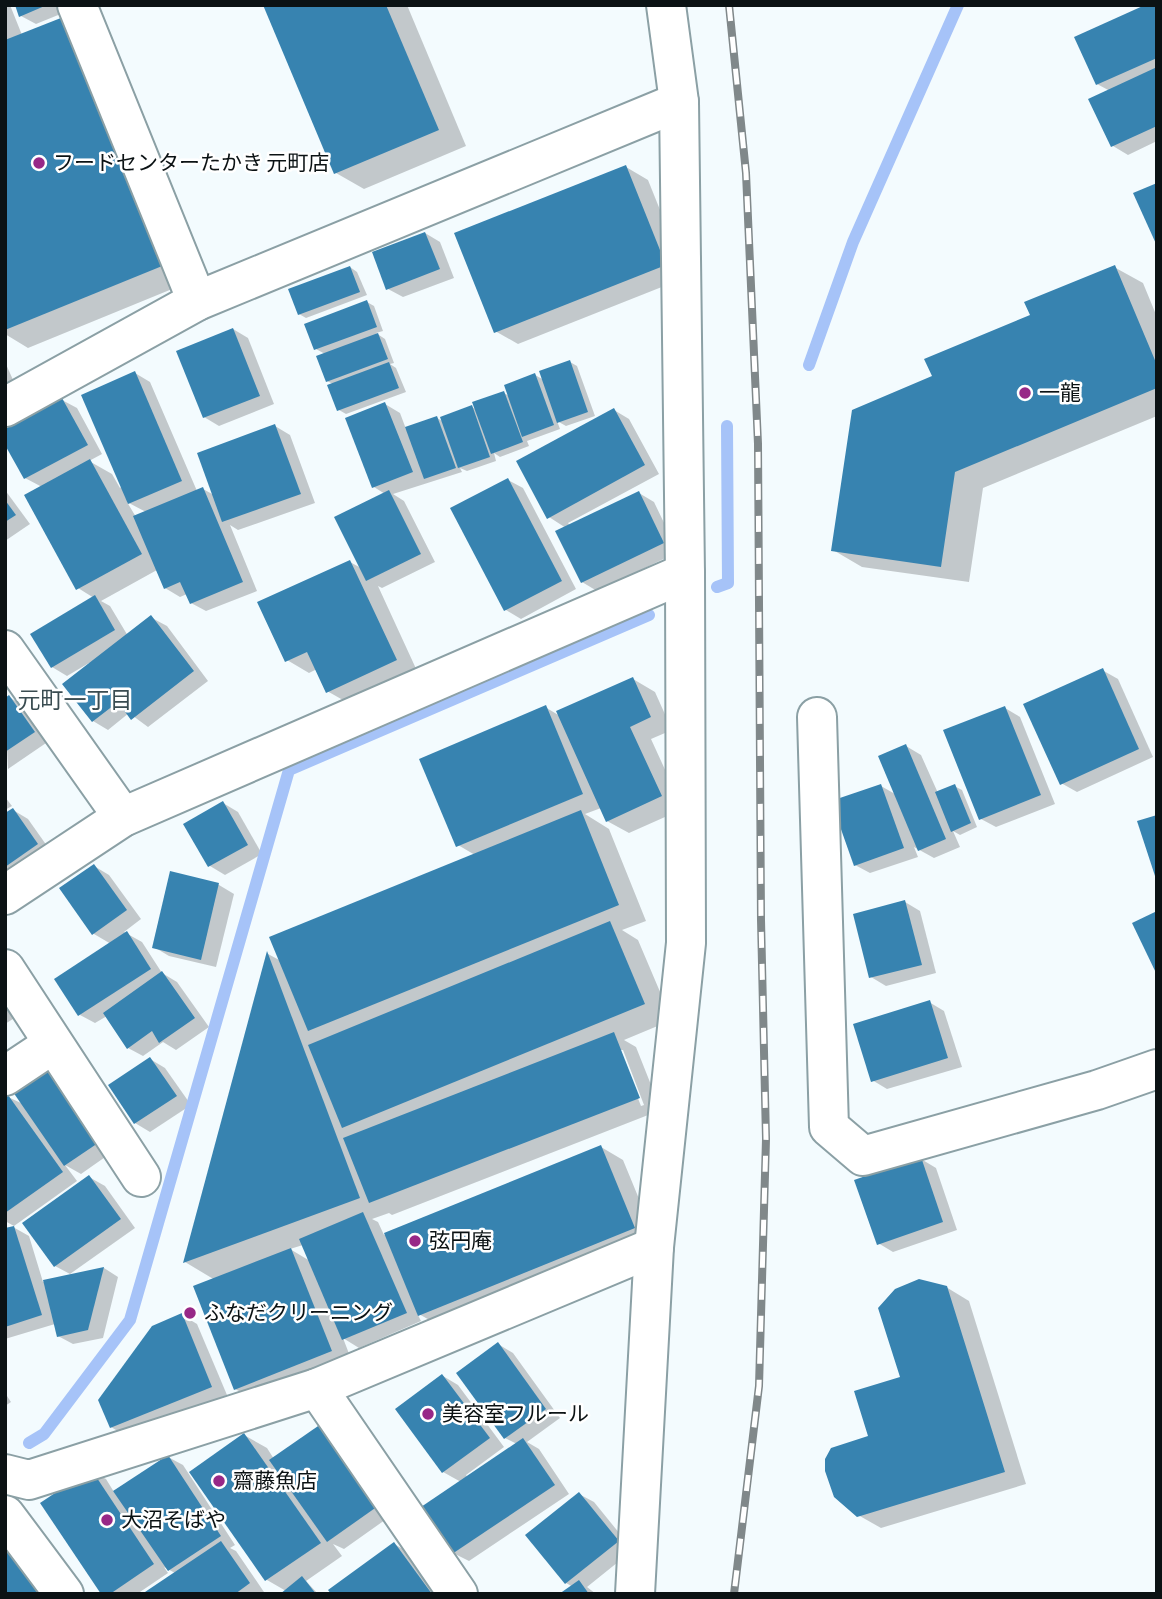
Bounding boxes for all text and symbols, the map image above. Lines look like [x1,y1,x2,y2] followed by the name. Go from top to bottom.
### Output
[53,151,329,176] place label: フードセンターたかき 元町店
[31,155,47,171] marker: フードセンターたかき 元町店
[1039,381,1081,406] place label: 一龍
[1017,385,1033,401] marker: 一龍
[18,687,133,715] district label: 元町一丁目
[429,1229,492,1254] place label: 弦円庵
[407,1233,423,1249] marker: 弦円庵
[204,1301,393,1326] place label: ふなだクリーニング
[182,1305,198,1321] marker: ふなだクリーニング
[442,1402,589,1427] place label: 美容室フルール
[420,1406,436,1422] marker: 美容室フルール
[233,1469,317,1494] place label: 齋藤魚店
[211,1473,227,1489] marker: 齋藤魚店
[121,1508,226,1533] place label: 大沼そばや
[99,1512,115,1528] marker: 大沼そばや

